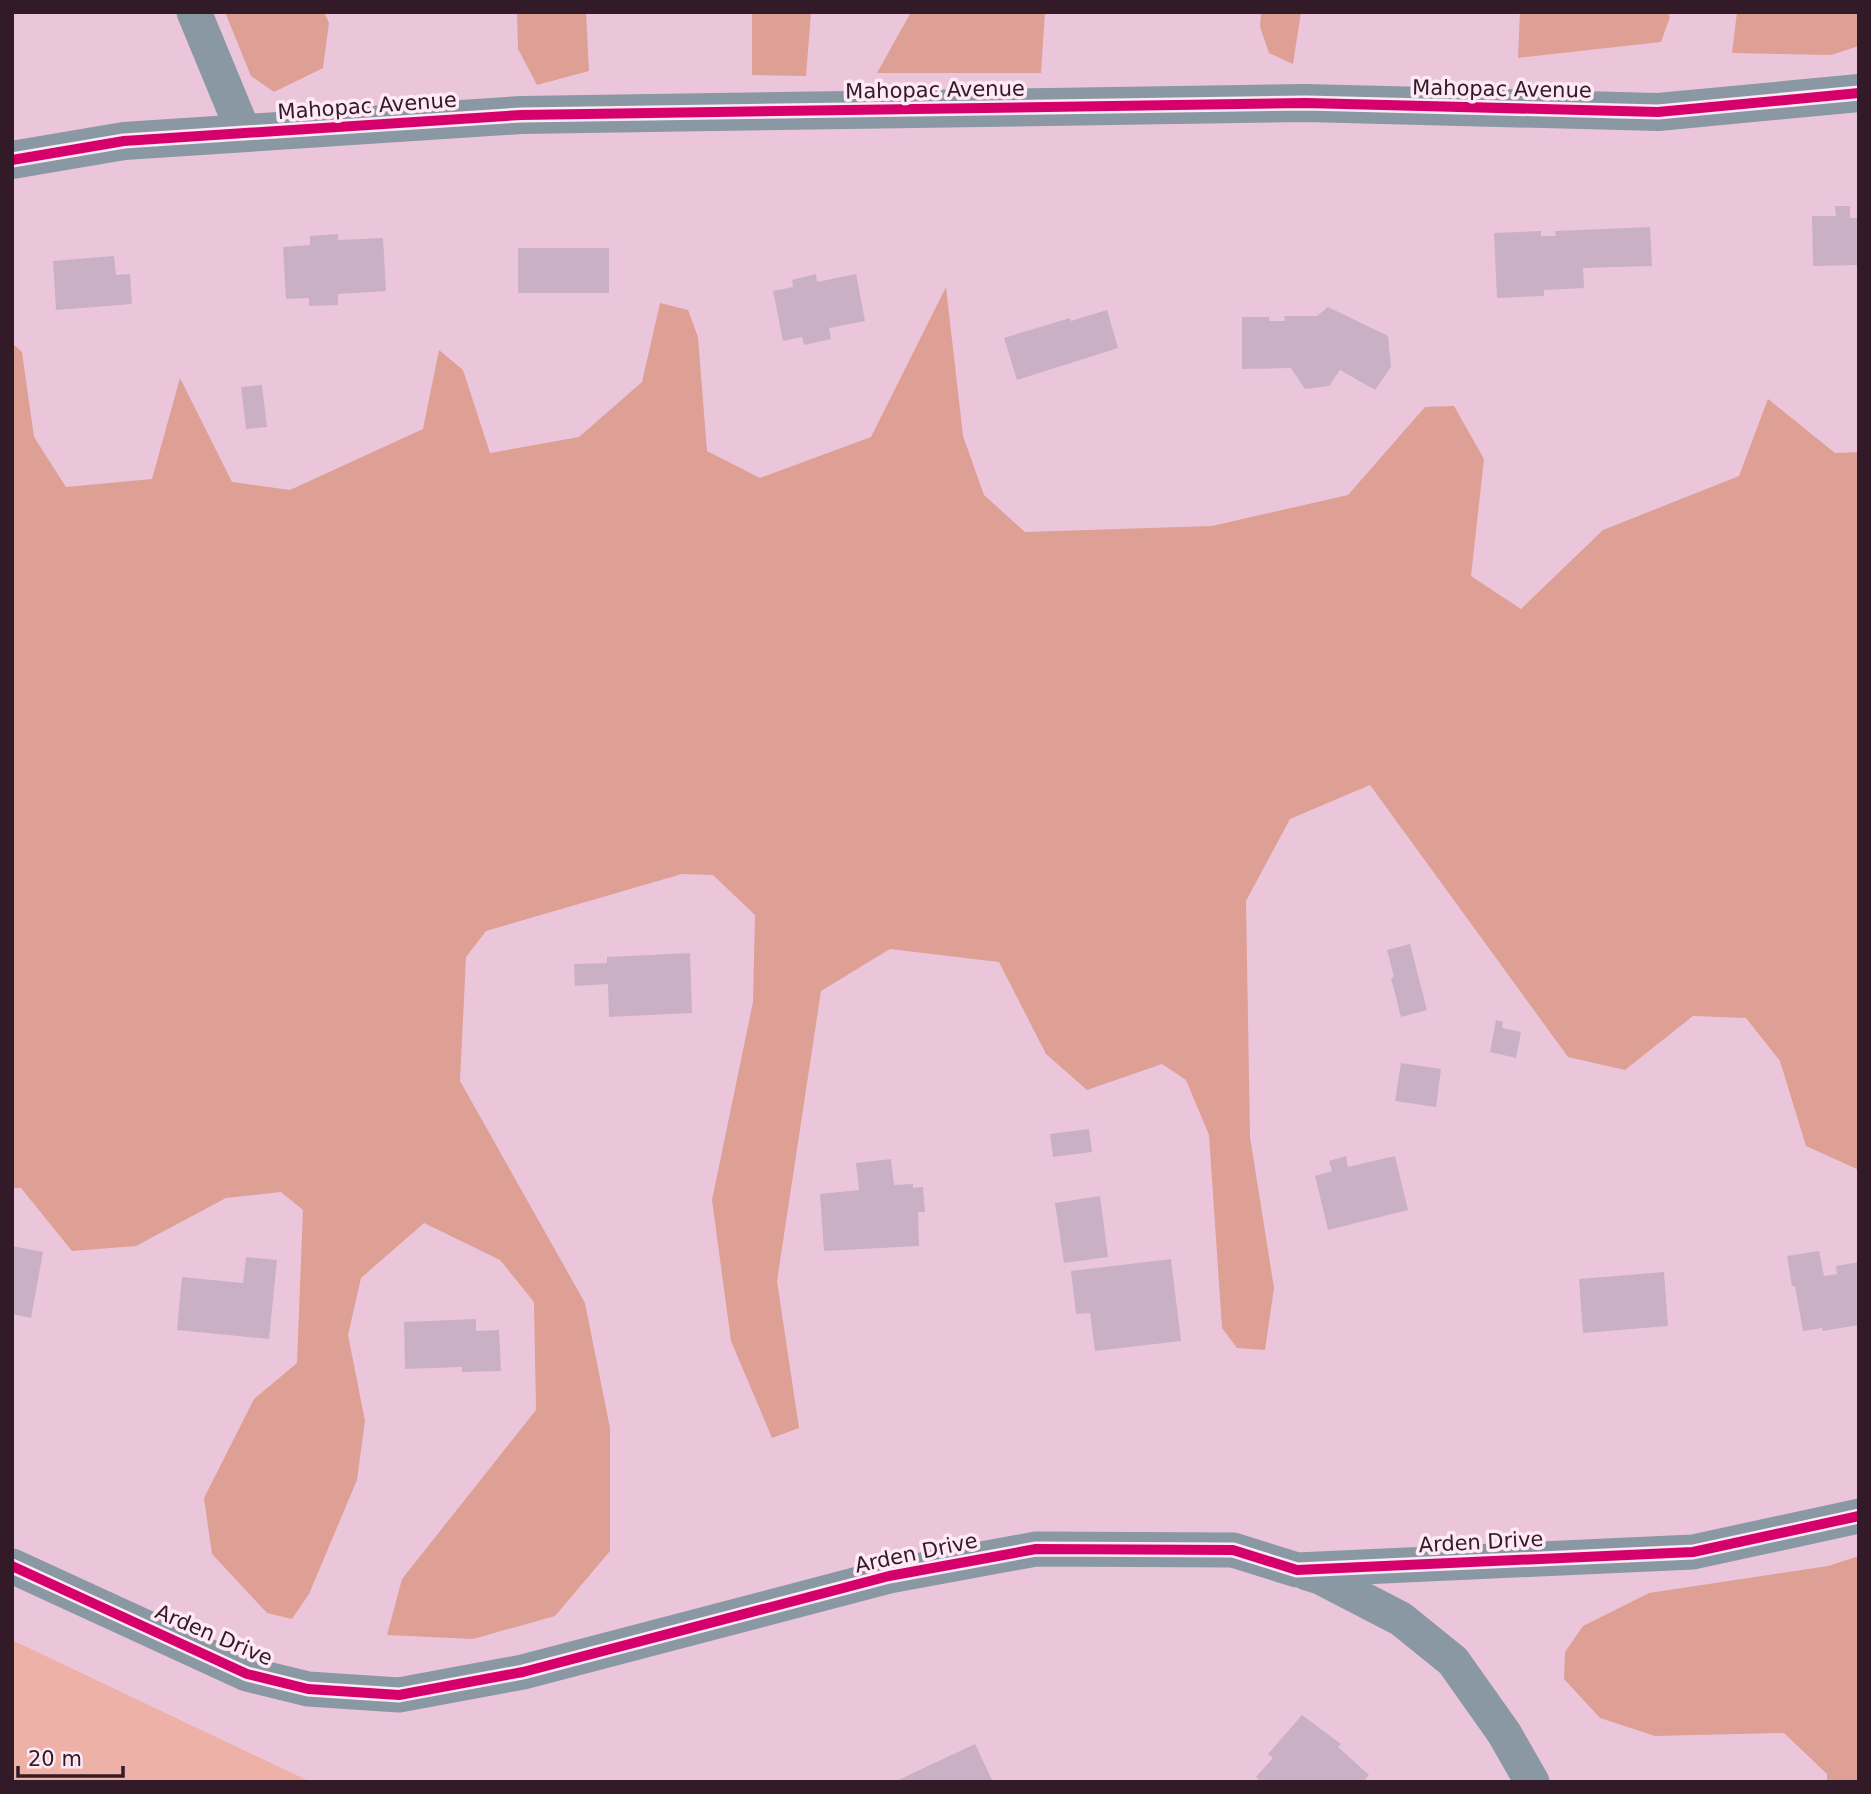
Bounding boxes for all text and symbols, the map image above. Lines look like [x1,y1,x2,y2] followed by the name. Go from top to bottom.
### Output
[1412,75,1592,103] street label: Mahopac Avenue
[845,76,1025,104] street label: Mahopac Avenue
[277,88,457,124] street label: Mahopac Avenue
[1418,1527,1544,1557] street label: Arden Drive
[852,1528,980,1578] street label: Arden Drive
[152,1600,276,1670] street label: Arden Drive
[18,1734,122,1778] scale bar
[28,1747,82,1771] text: 20 m

